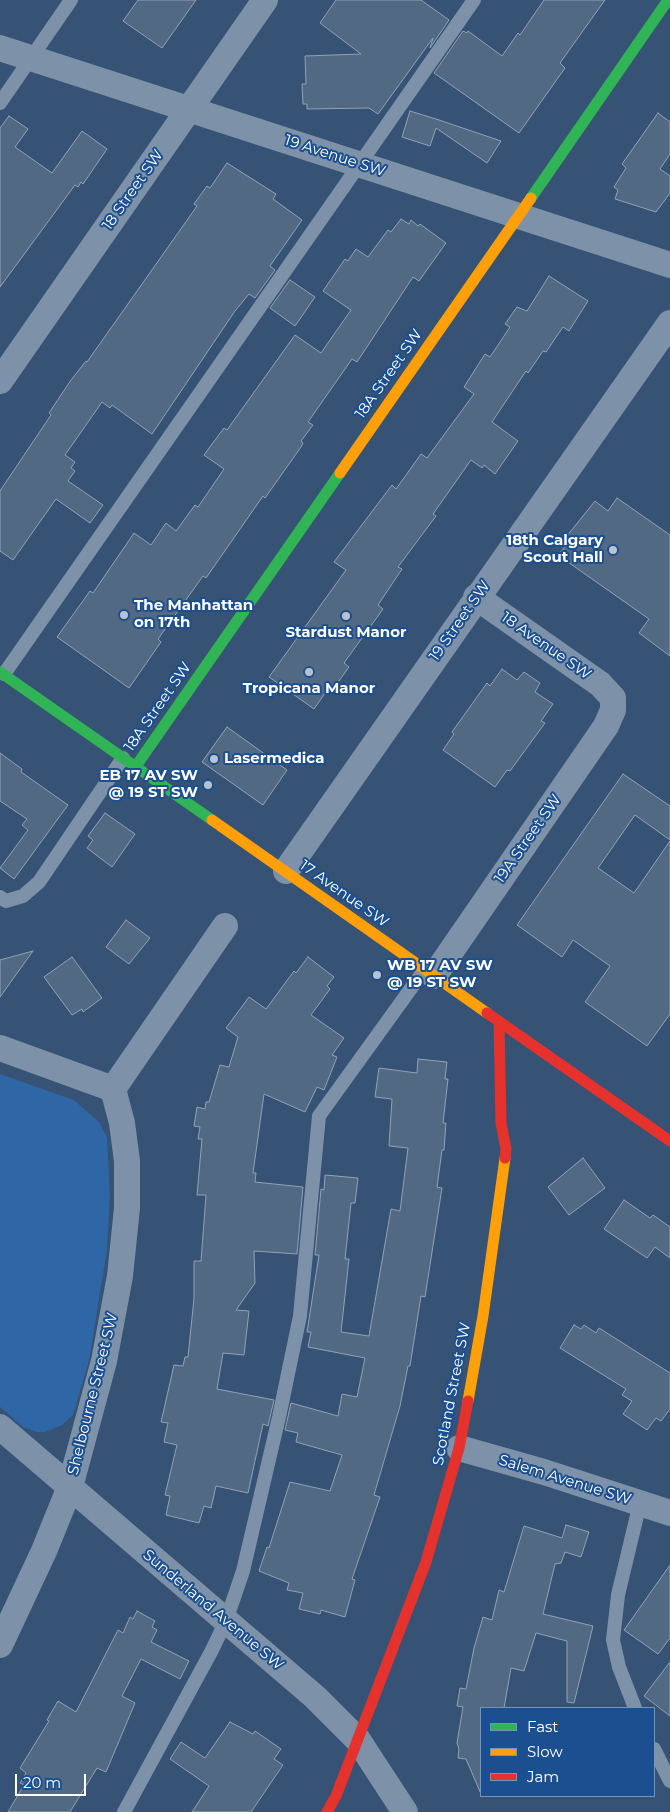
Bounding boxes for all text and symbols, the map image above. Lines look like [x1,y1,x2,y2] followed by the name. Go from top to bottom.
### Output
[282,131,388,181] street label: 19 Avenue SW
[99,146,167,234] street label: 18 Street SW
[352,326,426,422] street label: 18A Street SW
[506,532,603,567] place label: 18th Calgary Scout Hall
[607,544,619,556] marker: 18th Calgary Scout Hall
[426,577,494,665] street label: 19 Street SW
[134,597,253,632] place label: The Manhattan on 17th
[498,608,594,684] street label: 18 Avenue SW
[118,609,130,621] marker: The Manhattan on 17th
[340,610,352,622] marker: Stardust Manor
[285,624,407,642] place label: Stardust Manor
[121,659,195,755] street label: 18A Street SW
[303,666,315,678] marker: Tropicana Manor
[243,680,375,698] place label: Tropicana Manor
[224,750,324,768] place label: Lasermedica
[208,753,220,765] marker: Lasermedica
[99,767,198,802] place label: EB 17 AV SW @ 19 ST SW
[202,779,214,791] marker: EB 17 AV SW @ 19 ST SW
[491,791,565,887] street label: 19A Street SW
[296,857,392,931] street label: 17 Avenue SW
[387,957,493,992] place label: WB 17 AV SW @ 19 ST SW
[371,969,383,981] marker: WB 17 AV SW @ 19 ST SW
[64,1311,122,1477] street label: Shelbourne Street SW
[429,1321,475,1467] street label: Scotland Street SW
[497,1451,633,1509] street label: Salem Avenue SW
[139,1546,287,1674] street label: Sunderland Avenue SW
[480,1707,655,1797] legend
[527,1717,558,1736] text: Fast
[527,1742,563,1761] text: Slow
[18,1764,89,1796] scale bar
[527,1767,559,1786] text: Jam
[23,1773,61,1792] text: 20 m

